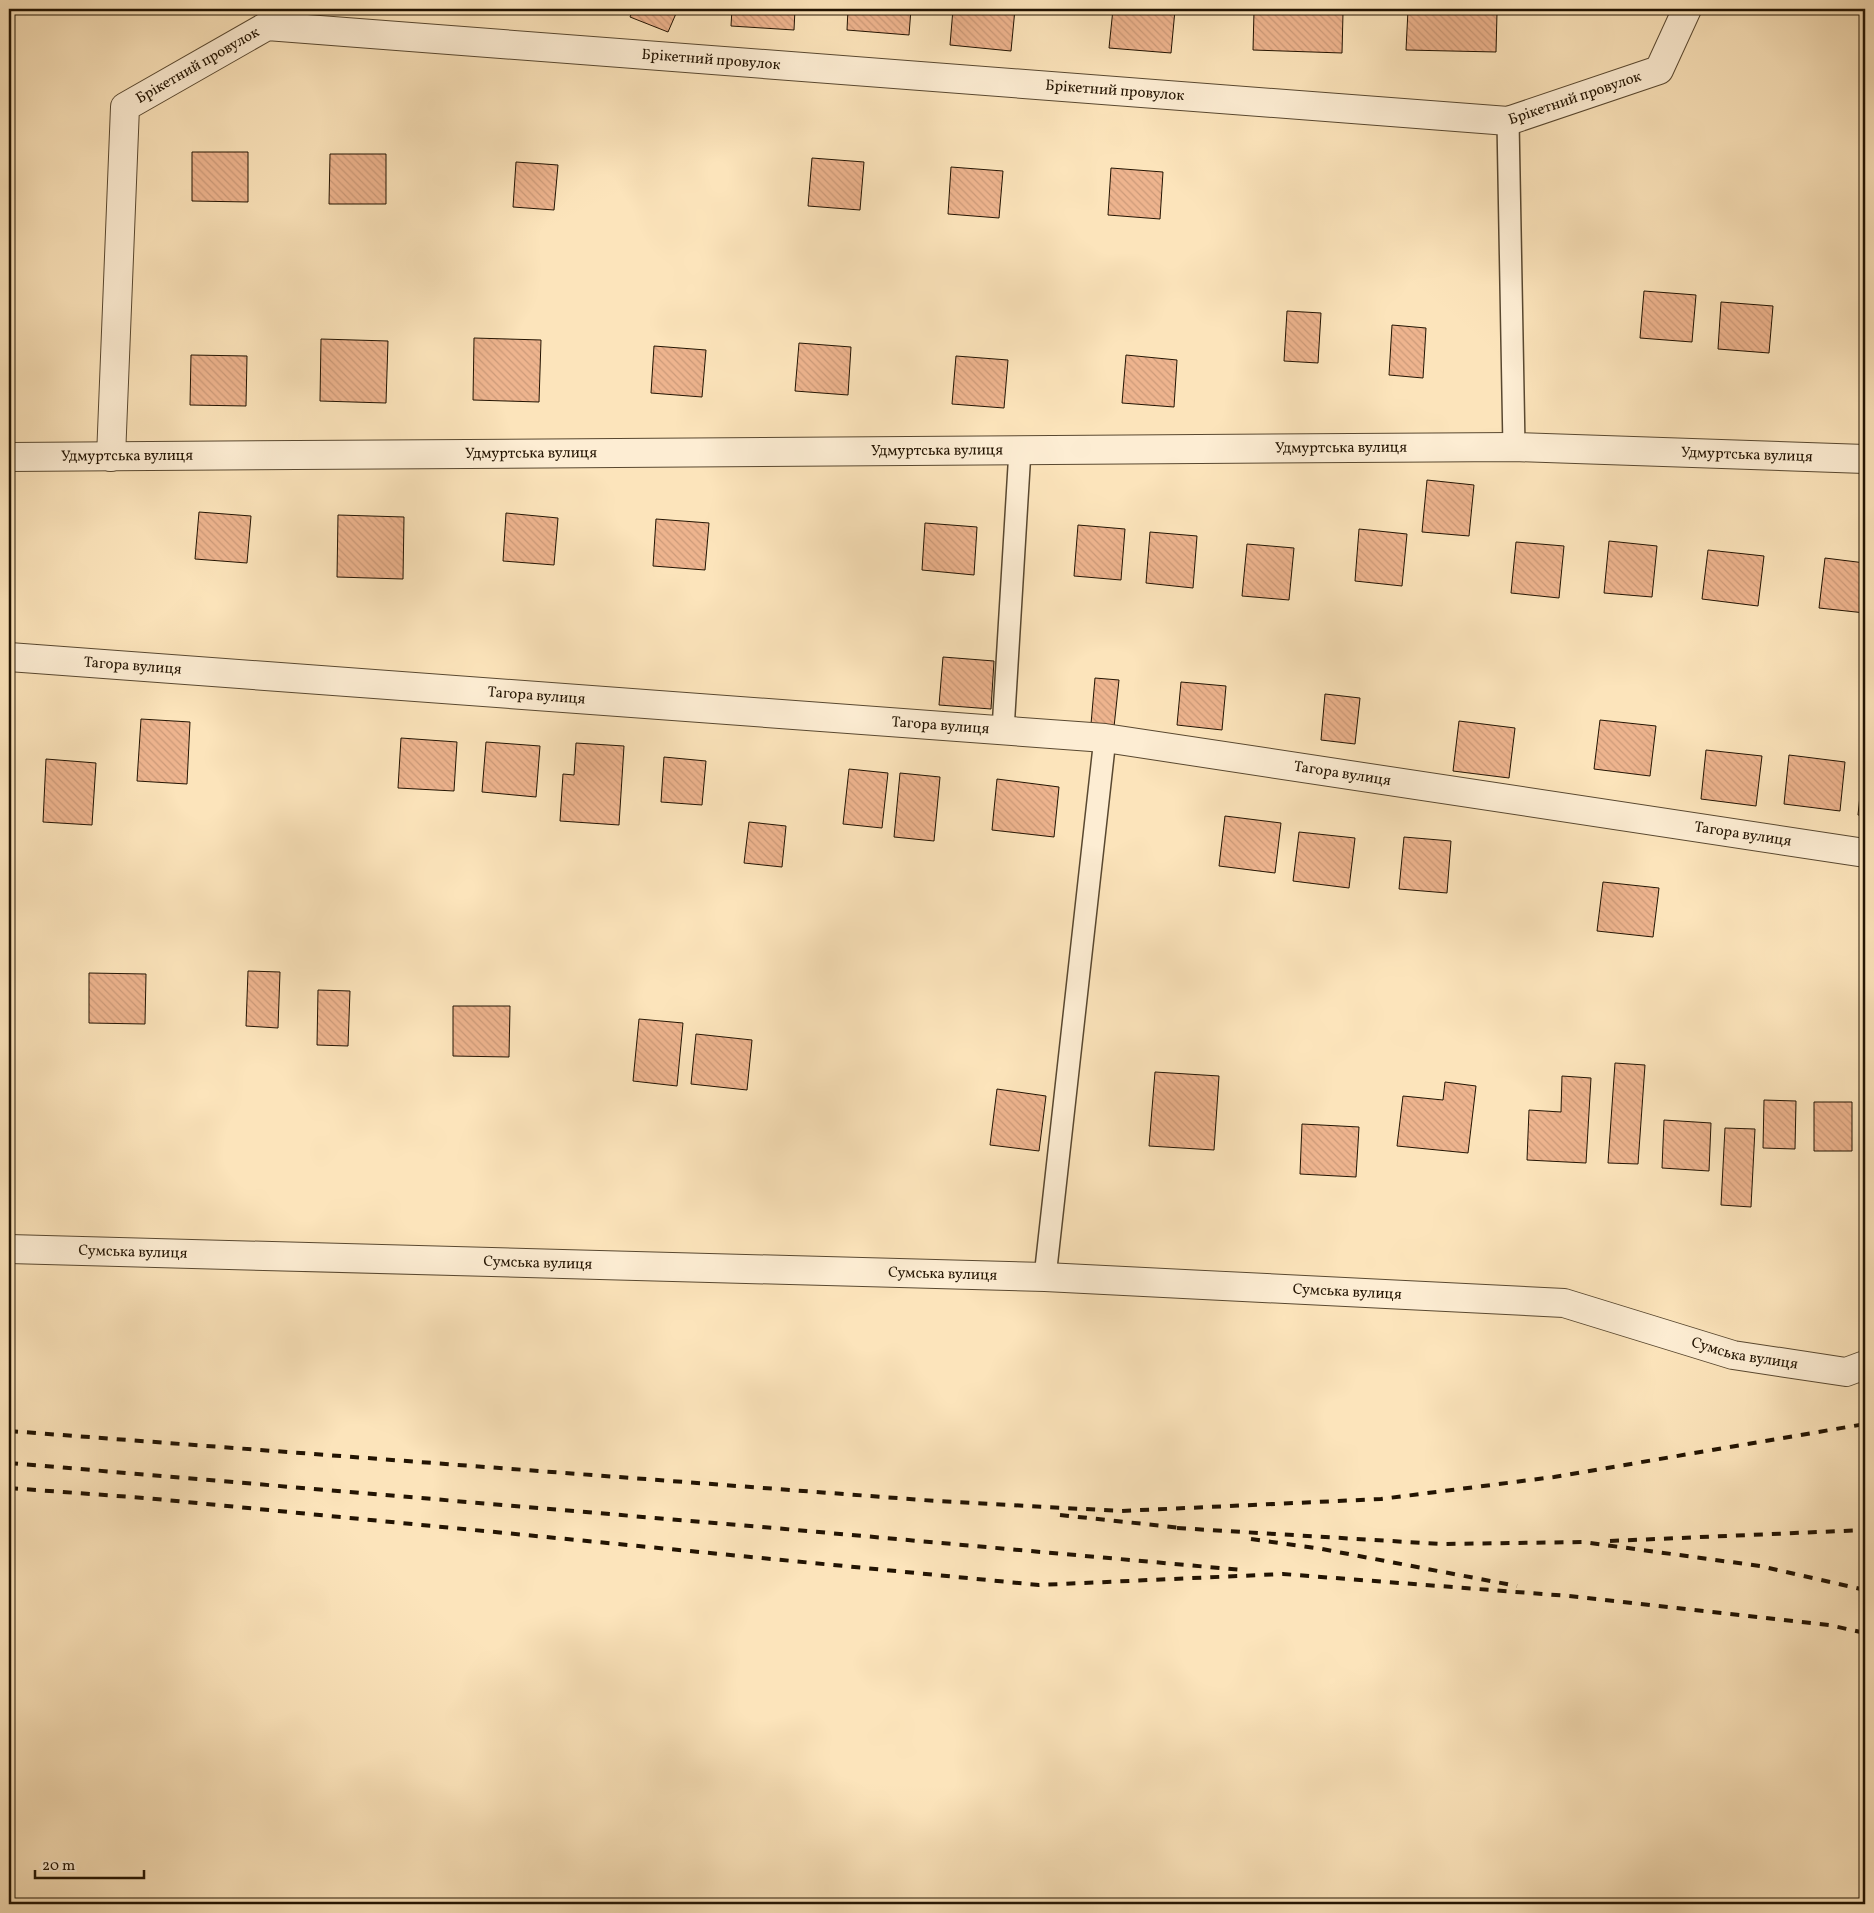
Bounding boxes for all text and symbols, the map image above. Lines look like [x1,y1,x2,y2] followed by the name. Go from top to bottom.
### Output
[132,22,263,109] street label: Брiкетний провулок
[641,44,781,76] street label: Брiкетний провулок
[1506,66,1644,131] street label: Брiкетний провулок
[1044,75,1185,107] street label: Брiкетний провулок
[1275,437,1407,459] street label: Удмуртська вулиця
[871,440,1003,462] street label: Удмуртська вулиця
[1681,442,1813,468] street label: Удмуртська вулиця
[465,443,597,464] street label: Удмуртська вулиця
[61,445,193,467] street label: Удмуртська вулиця
[83,652,182,680] street label: Тагора вулиця
[487,682,586,710] street label: Тагора вулиця
[891,712,990,740] street label: Тагора вулиця
[1292,756,1393,792] street label: Тагора вулиця
[1693,817,1793,852] street label: Тагора вулиця
[78,1240,188,1264] street label: Сумська вулиця
[483,1251,593,1275] street label: Сумська вулиця
[888,1262,998,1286] street label: Сумська вулиця
[1292,1279,1402,1305] street label: Сумська вулиця
[1688,1332,1800,1375] street label: Сумська вулиця
[35,1848,144,1880] scale bar
[42,1856,75,1877] text: 20 m

